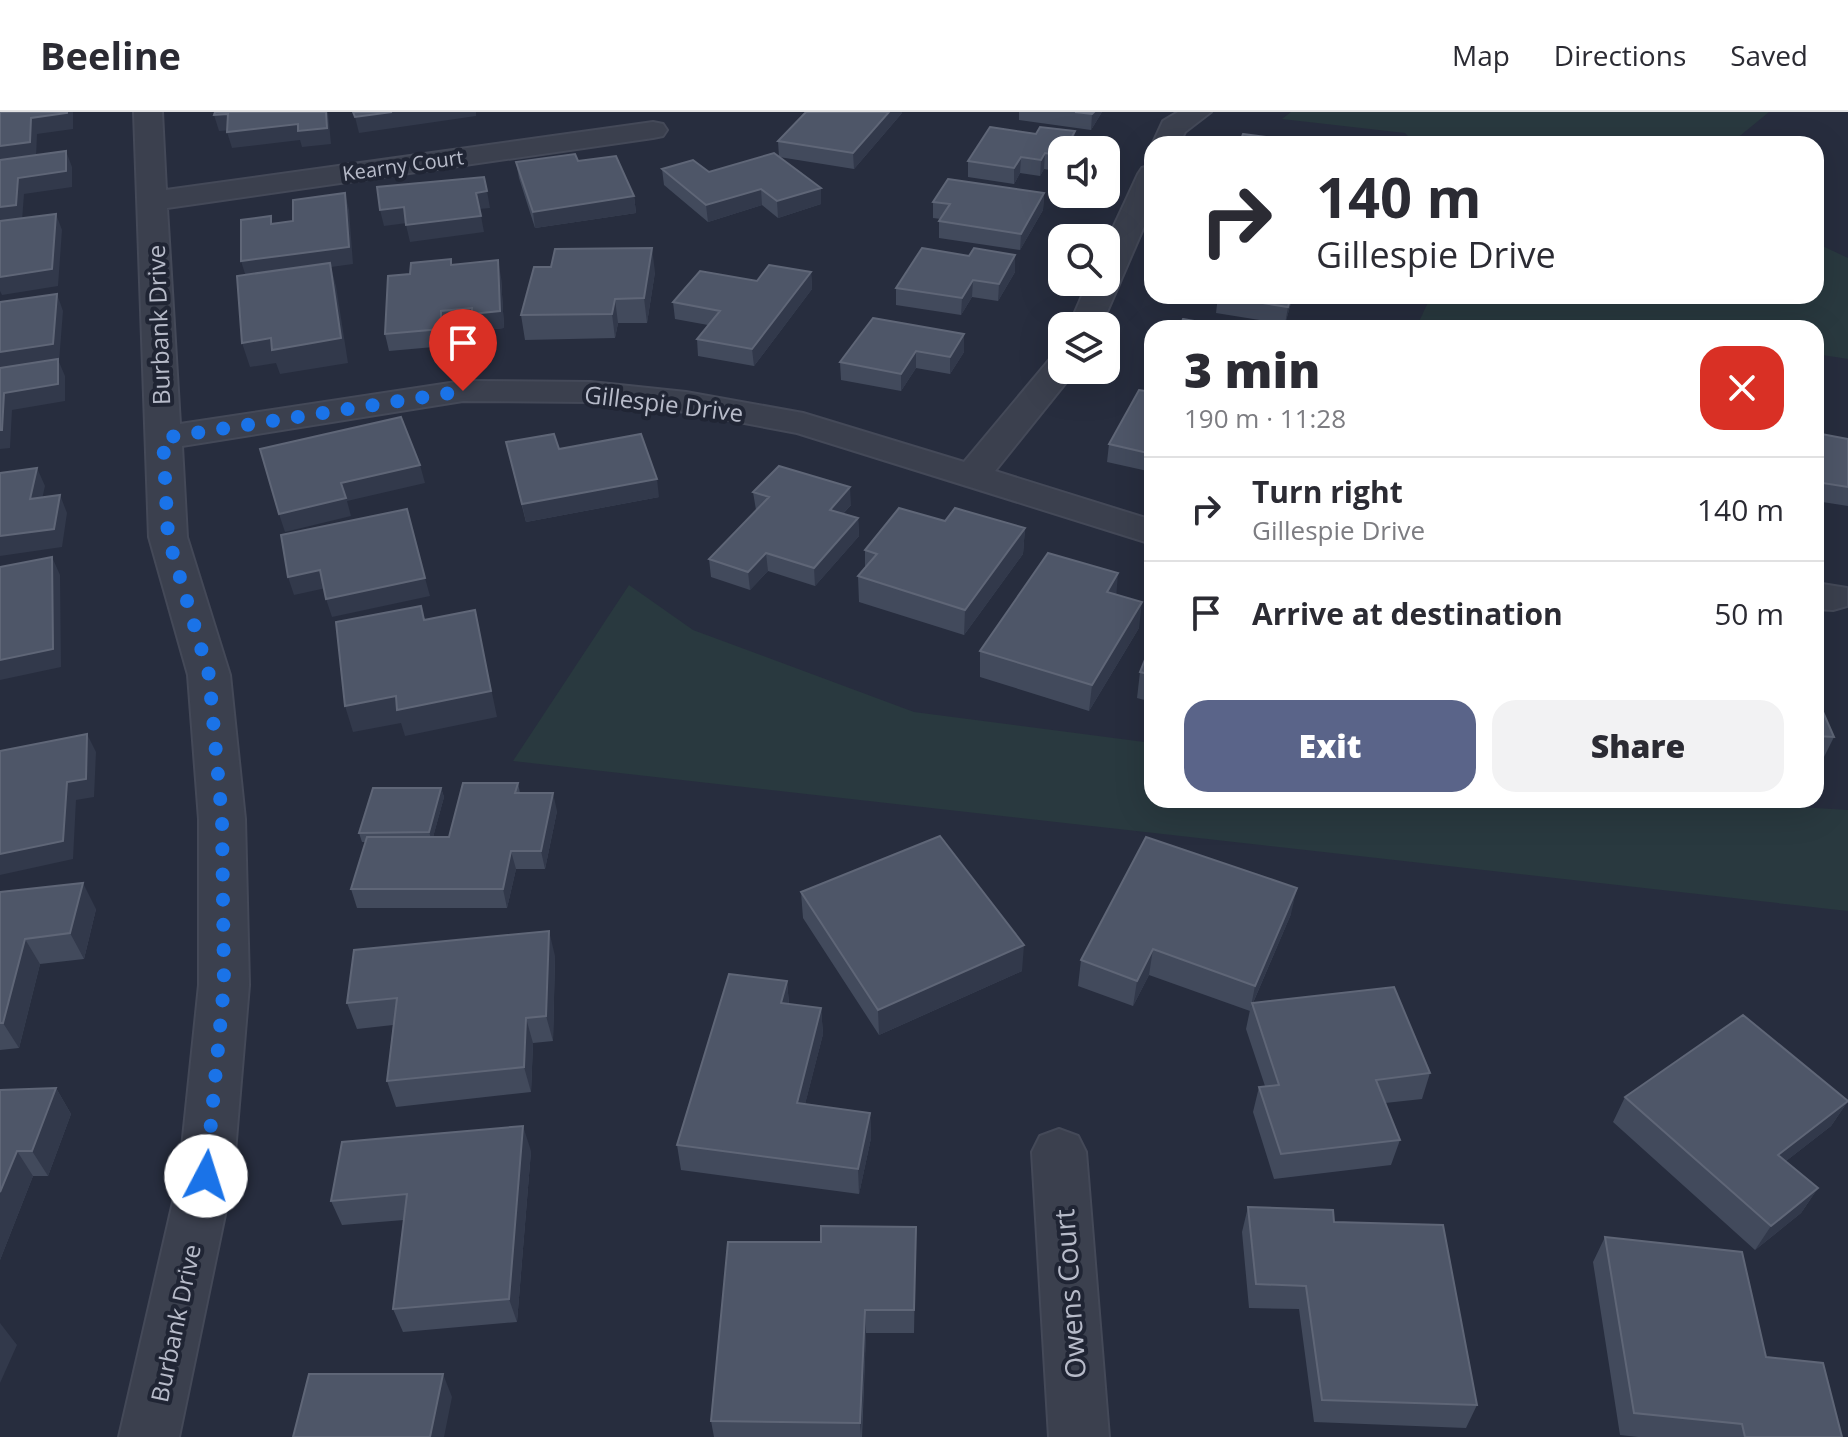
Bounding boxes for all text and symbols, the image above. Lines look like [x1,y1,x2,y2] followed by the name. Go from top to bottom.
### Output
[40,29,181,81] text: Beeline
[1452,36,1510,74] text: Map
[1554,36,1686,74] text: Directions
[1730,36,1808,74] text: Saved
[1048,136,1120,384] map controls
[1048,136,1120,208] button: sound
[340,143,466,187] street label: Kearny Court
[1316,158,1482,234] text: 140 m
[1184,168,1288,272] icon: right
[1048,224,1120,296] button: search
[1316,230,1556,279] text: Gillespie Drive
[139,244,177,406] street label: Burbank Drive
[429,309,497,391] pin
[1048,312,1120,384] button: layers
[441,321,485,365] icon: arrive
[1184,337,1320,402] text: 3 min
[1700,346,1784,430] button: close
[583,377,745,429] street label: Gillespie Drive
[1184,400,1346,436] text: 190 m · 11:28
[1252,471,1403,512] text: Turn right
[1184,487,1228,531] icon: right
[1697,489,1784,530] text: 140 m
[1252,512,1425,548] text: Gillespie Drive
[1184,591,1228,635] icon: arrive
[1252,593,1563,634] text: Arrive at destination
[1714,593,1784,634] text: 50 m
[1184,700,1476,792] button: Exit
[1492,700,1784,792] button: Share
[164,1134,248,1218] position arrow
[1044,1208,1094,1380] street label: Owens Court
[142,1241,208,1405] street label: Burbank Drive

